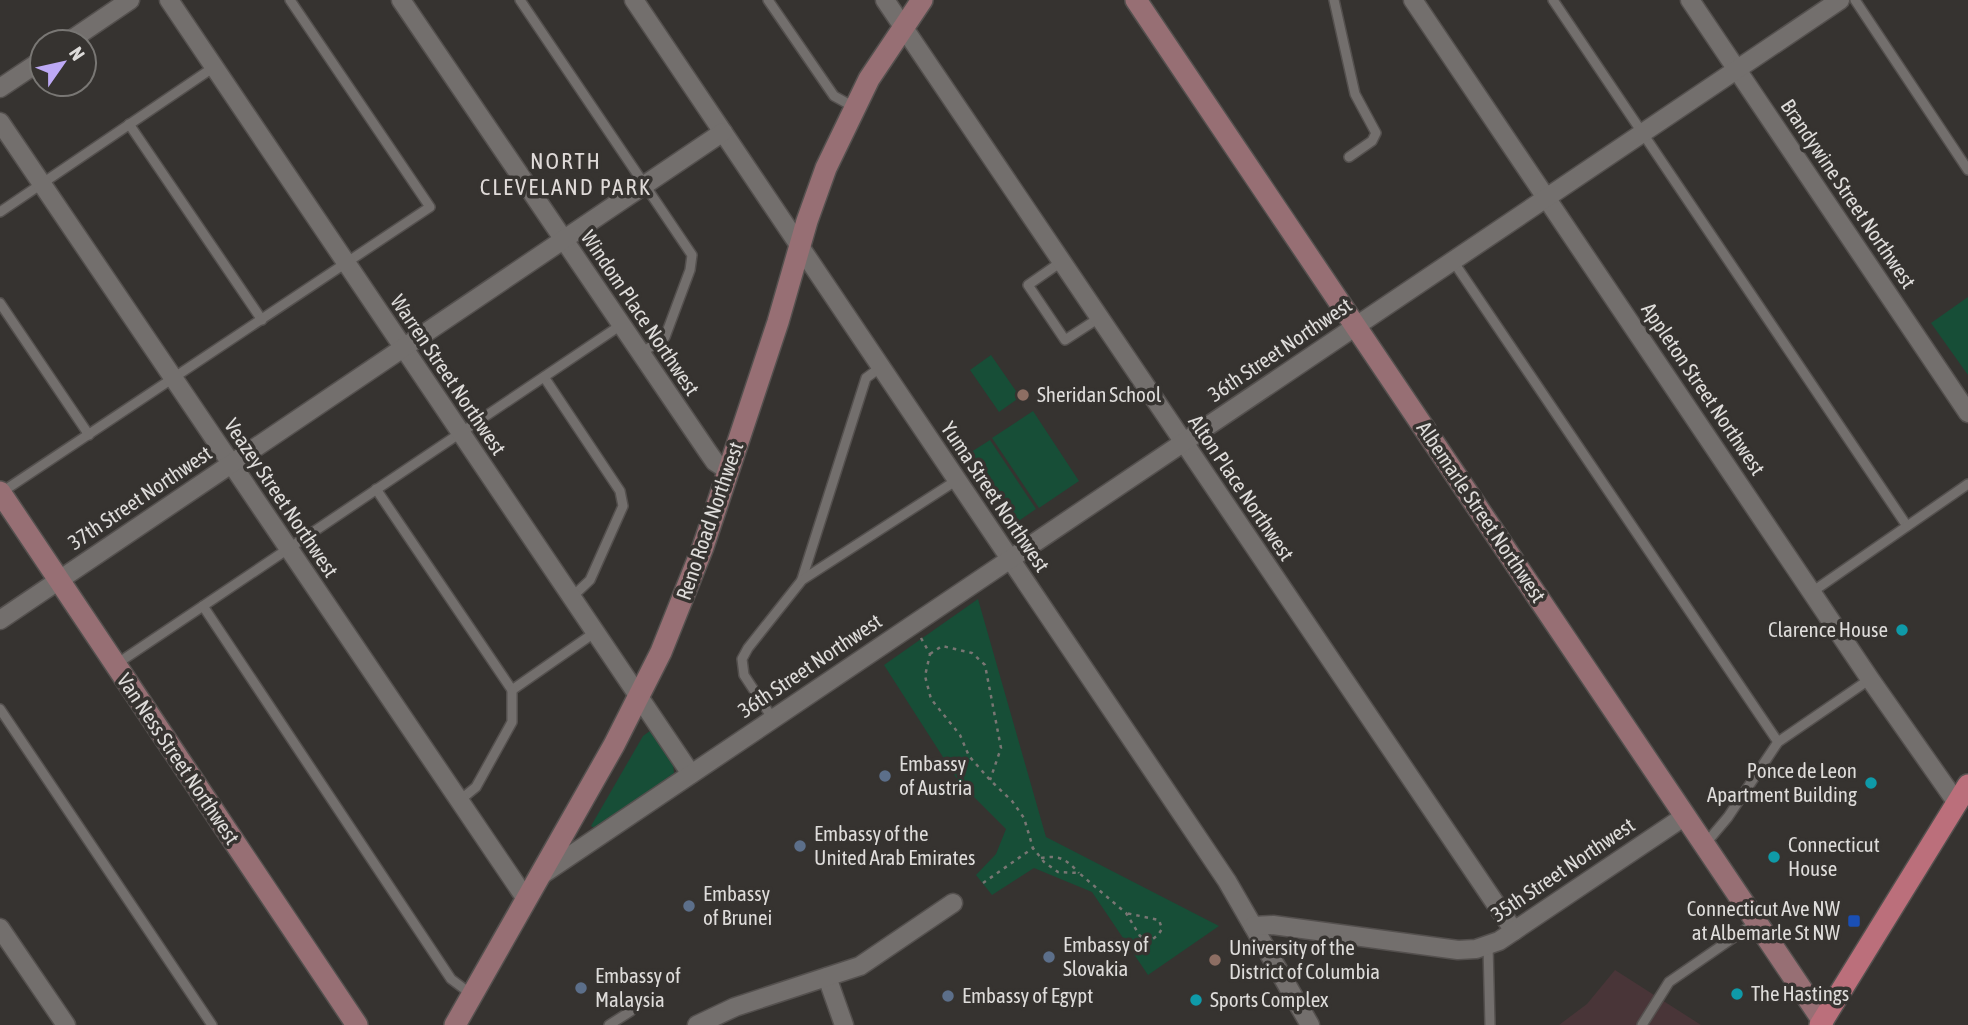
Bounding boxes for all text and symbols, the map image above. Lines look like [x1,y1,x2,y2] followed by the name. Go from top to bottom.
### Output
[28,28,98,98] north arrow
[65,43,89,64] text: N
[1777,94,1921,293] street label: Brandywine Street Northwest
[480,148,652,200] district label: NORTH CLEVELAND PARK
[577,225,705,399] street label: Windom Place Northwest
[386,290,511,459] street label: Warren Street Northwest
[1203,292,1356,406] street label: 36th Street Northwest
[1637,298,1770,479] street label: Appleton Street Northwest
[1037,382,1162,406] place label: Sheridan School
[1015,387,1031,403] marker: Sheridan School
[1184,410,1299,565] street label: Alton Place Northwest
[220,414,344,581] street label: Veazey Street Northwest
[1412,416,1551,606] street label: Albemarle Street Northwest
[937,417,1055,576] street label: Yuma Street Northwest
[671,438,747,603] street label: Reno Road Northwest
[63,440,216,554] street label: 37th Street Northwest
[733,608,886,722] street label: 36th Street Northwest
[1768,617,1888,641] place label: Clarence House
[1894,622,1910,638] marker: Clarence House
[113,668,245,848] street label: Van Ness Street Northwest
[899,751,972,799] place label: Embassy of Austria
[1707,758,1857,806] place label: Ponce de Leon Apartment Building
[877,768,893,784] marker: Embassy of Austria
[1863,775,1879,791] marker: Ponce de Leon Apartment Building
[1486,812,1639,926] street label: 35th Street Northwest
[814,821,975,869] place label: Embassy of the United Arab Emirates
[1788,832,1880,880] place label: Connecticut House
[792,838,808,854] marker: Embassy of the United Arab Emirates
[1766,849,1782,865] marker: Connecticut House
[703,881,772,929] place label: Embassy of Brunei
[1687,896,1841,944] place label: Connecticut Ave NW at Albemarle St NW
[681,898,697,914] marker: Embassy of Brunei
[1846,913,1862,929] marker: Connecticut Ave NW at Albemarle St NW
[1063,932,1149,980] place label: Embassy of Slovakia
[1229,935,1380,983] place label: University of the District of Columbia
[1041,949,1057,965] marker: Embassy of Slovakia
[1207,952,1223,968] marker: University of the District of Columbia
[595,963,681,1011] place label: Embassy of Malaysia
[573,980,589,996] marker: Embassy of Malaysia
[1751,981,1849,1005] place label: The Hastings
[962,983,1093,1007] place label: Embassy of Egypt
[1729,986,1745,1002] marker: The Hastings
[1210,987,1329,1011] place label: Sports Complex
[940,988,956,1004] marker: Embassy of Egypt
[1188,992,1204,1008] marker: Sports Complex

